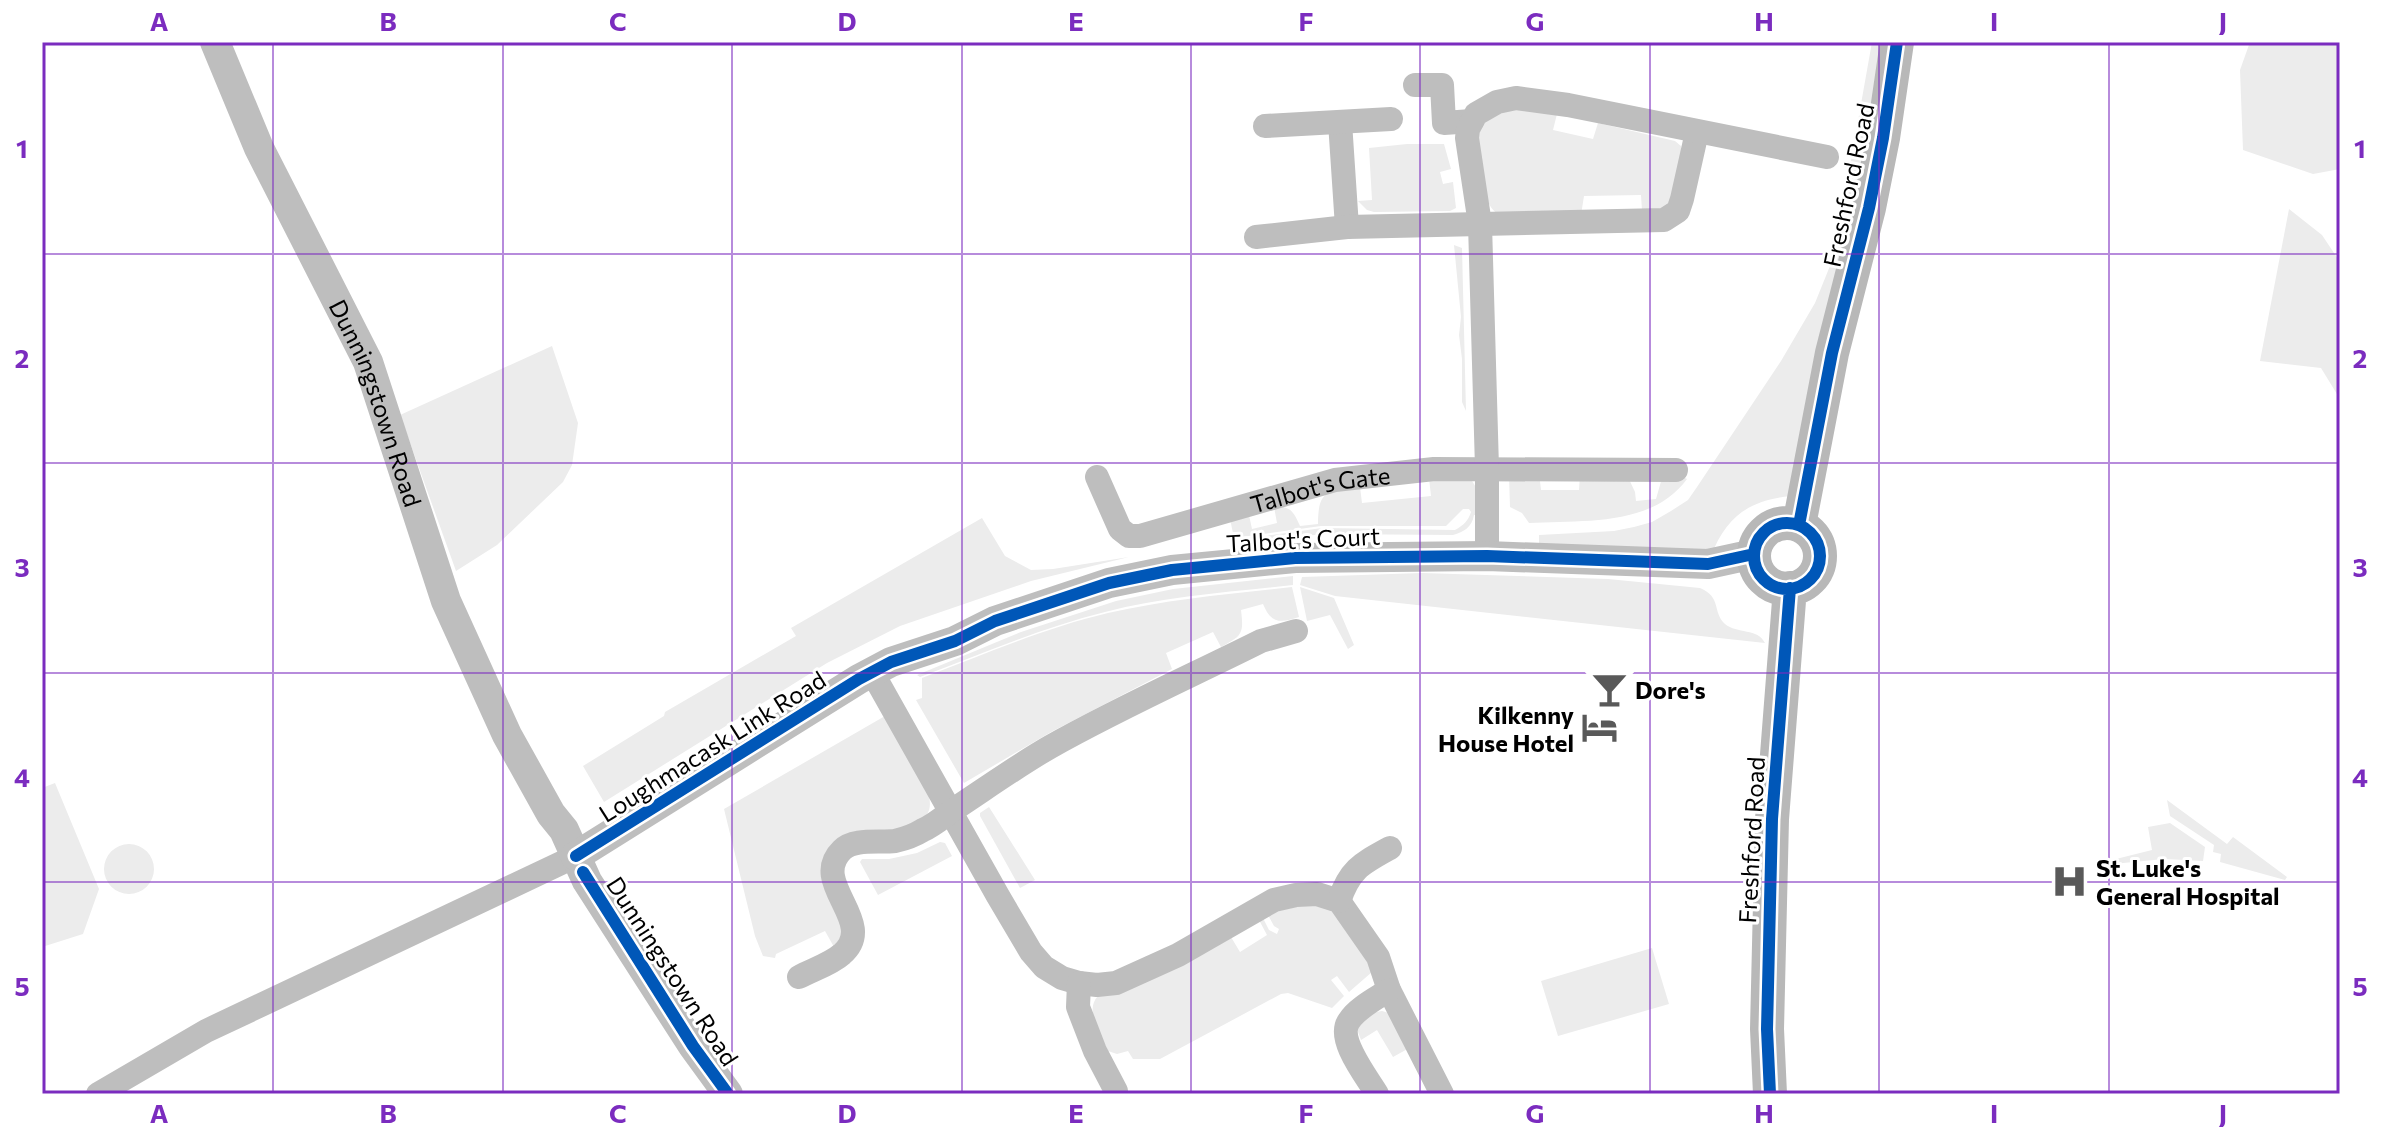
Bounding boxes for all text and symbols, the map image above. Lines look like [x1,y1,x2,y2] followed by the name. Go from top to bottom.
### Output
[150,5,169,36] text: A
[379,5,397,36] text: B
[609,5,627,36] text: C
[837,5,857,36] text: D
[1068,5,1084,36] text: E
[1298,5,1314,36] text: F
[1526,5,1544,36] text: G
[1754,5,1774,36] text: H
[1990,5,1998,36] text: I
[2219,5,2227,36] text: J
[1816,100,1880,270] street label: Freshford Road
[16,132,28,163] text: 1
[2354,132,2366,163] text: 1
[324,294,429,510] street label: Dunningstown Road
[15,342,29,373] text: 2
[2353,342,2367,373] text: 2
[1247,459,1392,518] street label: Talbot's Gate
[1225,520,1381,558] street label: Talbot's Court
[14,551,30,582] text: 3
[2352,551,2368,582] text: 3
[593,664,831,828] street label: Loughmacask Link Road
[1590,670,1628,708] bar icon: Dore's
[1635,675,1706,704] place label: Dore's
[1438,700,1574,757] place label: Kilkenny House Hotel
[1581,709,1619,747] hotel icon: Kilkenny House Hotel
[1732,756,1770,924] street label: Freshford Road
[14,761,30,792] text: 4
[2352,761,2368,792] text: 4
[2096,853,2280,910] place label: St. Luke's General Hospital
[2051,862,2089,900] hospital icon: St. Luke's General Hospital
[601,871,745,1071] street label: Dunningstown Road
[14,970,30,1001] text: 5
[2352,970,2368,1001] text: 5
[150,1097,169,1128] text: A
[379,1097,397,1128] text: B
[609,1097,627,1128] text: C
[837,1097,857,1128] text: D
[1068,1097,1084,1128] text: E
[1298,1097,1314,1128] text: F
[1526,1097,1544,1128] text: G
[1754,1097,1774,1128] text: H
[1990,1097,1998,1128] text: I
[2219,1097,2227,1128] text: J

